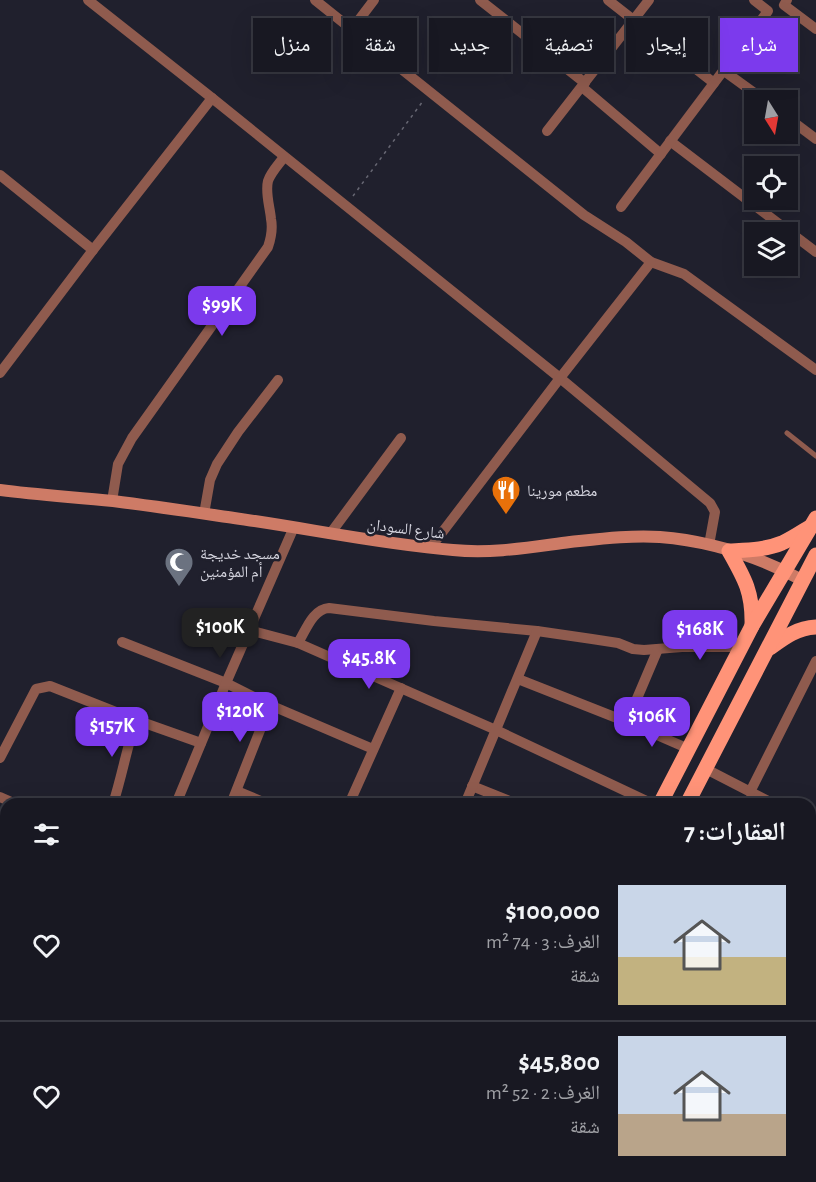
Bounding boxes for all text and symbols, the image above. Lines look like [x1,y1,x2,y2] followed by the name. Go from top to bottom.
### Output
[253,18,331,72] chip: منزل
[343,18,417,72] chip: شقة
[429,18,511,72] chip: جديد
[523,18,614,72] chip: تصفية
[626,18,708,72] chip: إيجار
[720,18,798,72] chip: شراء
[744,90,798,144] north arrow
[744,90,798,276] map controls
[744,156,798,210] button: locate
[744,222,798,276] button: layers
[186,286,258,337] pin: $99K
[202,295,242,315] text: $99K
[490,474,522,516] restaurant icon: مطعم مورينا
[527,483,597,501] place label: مطعم مورينا
[366,516,446,544] street label: شارع السودان
[163,546,195,588] mosque icon: مسجد خديجة أم المؤمنين
[200,546,280,582] place label: مسجد خديجة أم المؤمنين
[178,608,262,659] pin: $100K
[658,610,742,661] pin: $168K
[196,617,244,637] text: $100K
[676,619,724,639] text: $168K
[320,639,418,690] pin: $45.8K
[342,648,396,668] text: $45.8K
[198,692,282,743] pin: $120K
[610,697,694,748] pin: $106K
[216,701,264,721] text: $120K
[628,706,676,726] text: $106K
[70,707,154,758] pin: $157K
[89,716,135,736] text: $157K
[30,818,63,851] icon: filters
[684,819,786,845] text: العقارات: 7
[505,898,600,924] text: $100,000
[666,909,738,981] icon: home
[30,929,63,962] icon: heart
[486,932,600,952] text: الغرف: 3 · 74 m²
[570,966,600,986] text: شقة
[518,1049,600,1075] text: $45,800
[666,1060,738,1132] icon: home
[30,1080,63,1113] icon: heart
[486,1083,600,1103] text: الغرف: 2 · 52 m²
[570,1117,600,1137] text: شقة

